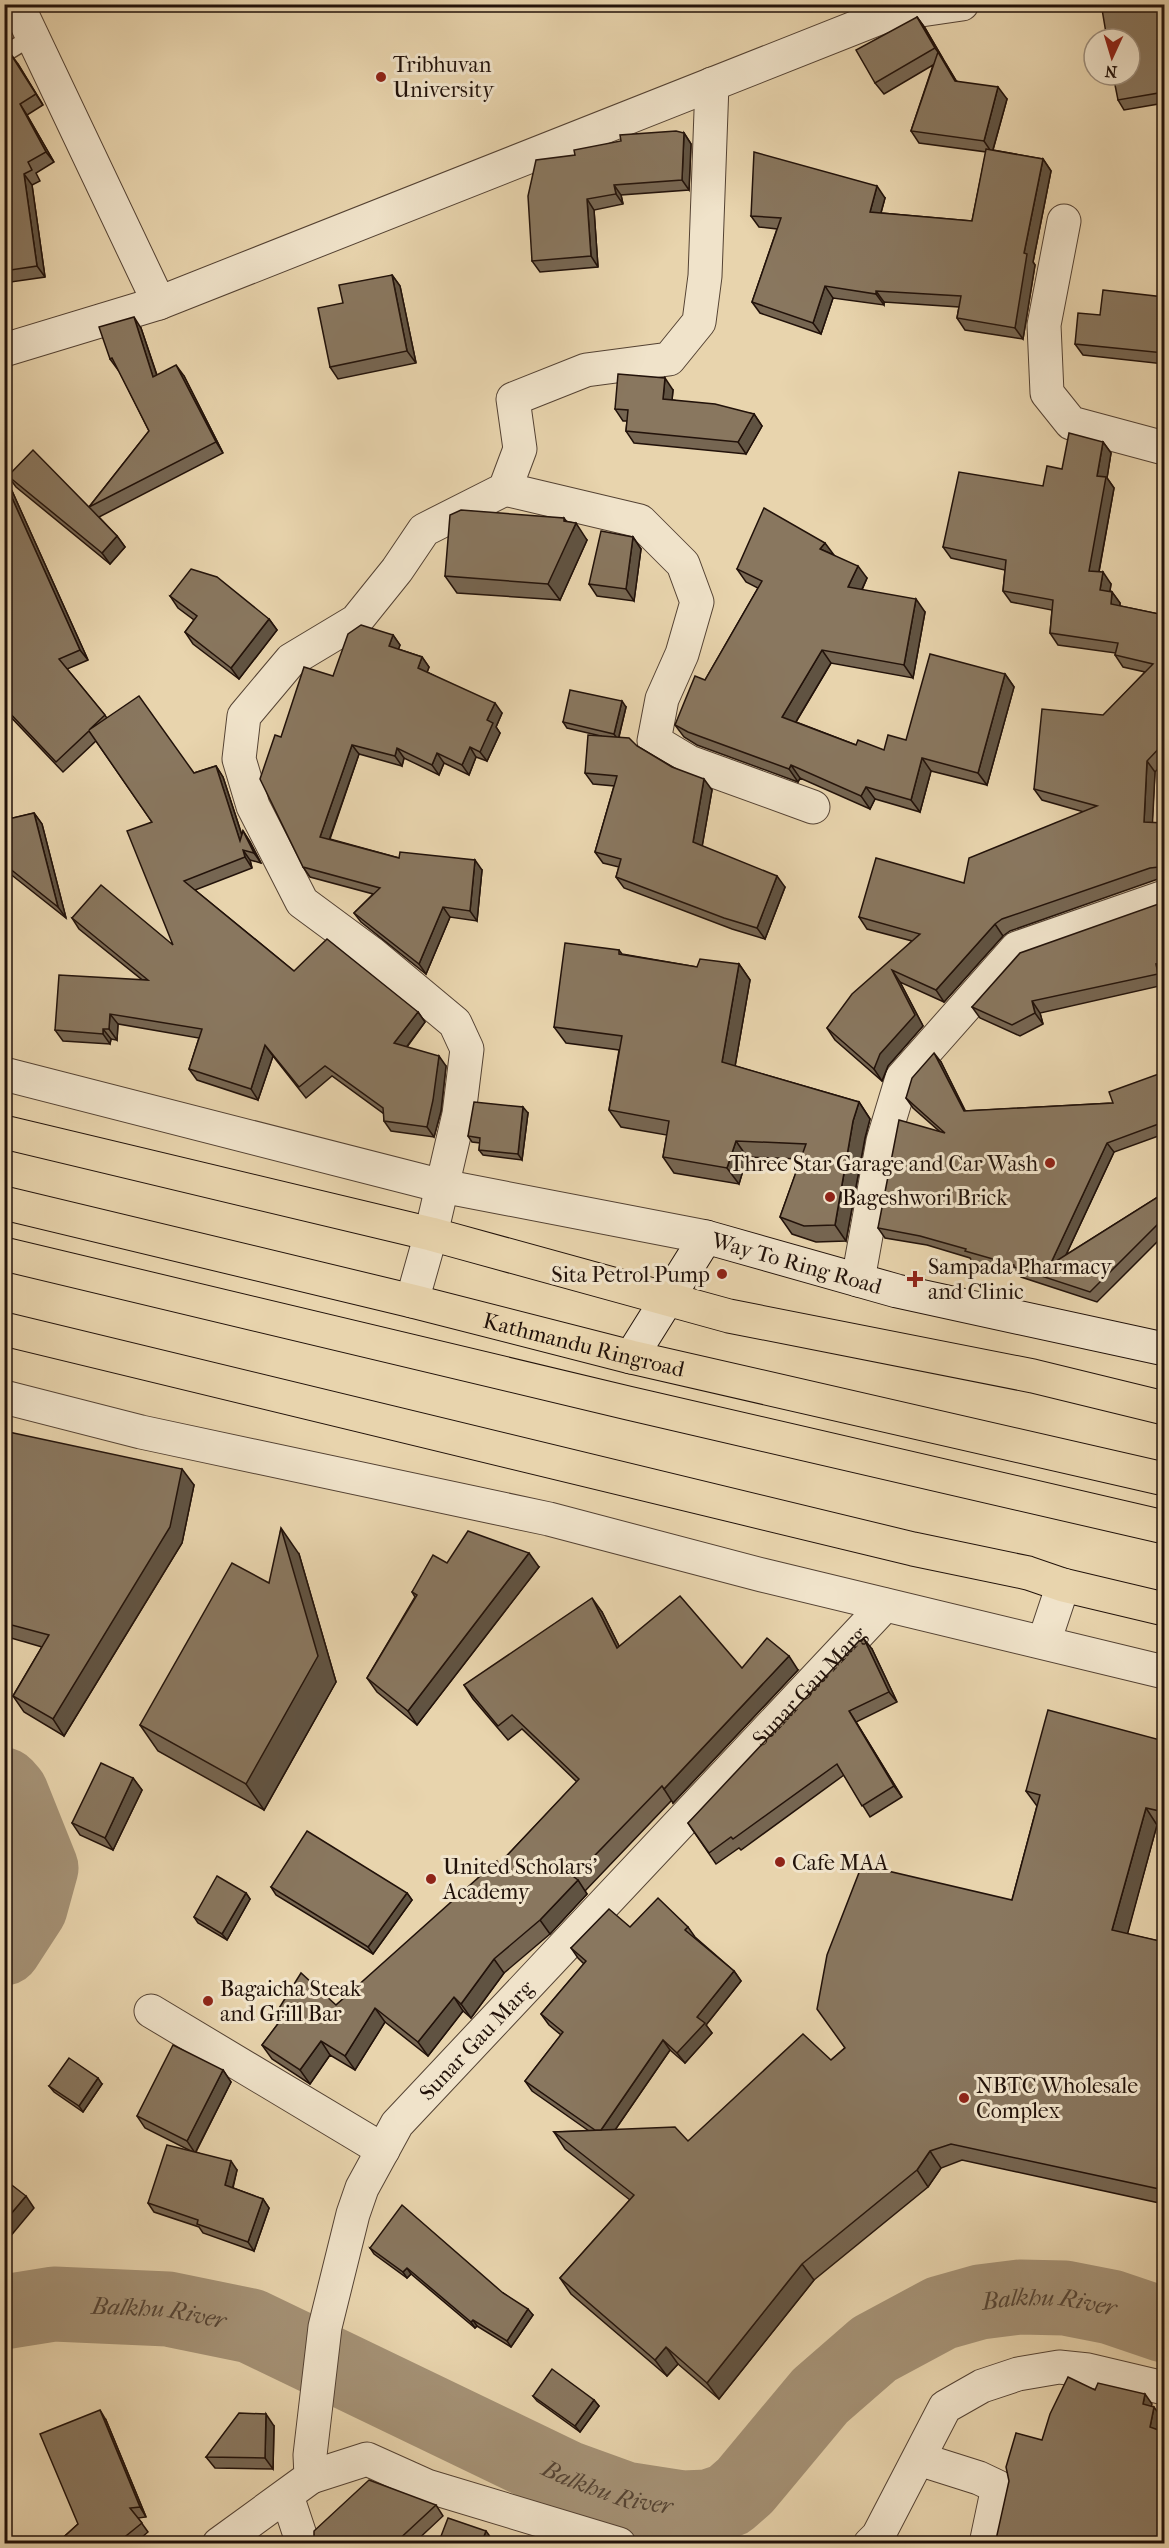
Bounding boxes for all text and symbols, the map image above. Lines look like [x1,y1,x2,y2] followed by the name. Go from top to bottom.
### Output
[1082,27,1142,87] north arrow
[393,52,495,103] place label: Tribhuvan University
[1103,62,1118,81] text: N
[374,70,388,84] marker: Tribhuvan University
[729,1151,1039,1177] place label: Three Star Garage and Car Wash
[1043,1156,1057,1170] marker: Three Star Garage and Car Wash
[842,1185,1008,1211] place label: Bageshwori Brick
[823,1190,837,1204] marker: Bageshwori Brick
[708,1227,886,1300] street label: Way To Ring Road
[928,1254,1113,1305] place label: Sampada Pharmacy and Clinic
[551,1262,710,1288] place label: Sita Petrol Pump
[715,1267,729,1281] marker: Sita Petrol Pump
[906,1270,924,1288] marker: Sampada Pharmacy and Clinic
[480,1308,688,1383] street label: Kathmandu Ringroad
[747,1621,872,1752] street label: Sunar Gau Marg
[792,1850,889,1876] place label: Cafe MAA
[442,1854,598,1905] place label: United Scholars' Academy
[773,1855,787,1869] marker: Cafe MAA
[424,1872,438,1886] marker: United Scholars' Academy
[414,1975,540,2106] street label: Sunar Gau Marg
[220,1976,362,2027] place label: Bagaicha Steak and Grill Bar
[201,1994,215,2008] marker: Bagaicha Steak and Grill Bar
[976,2073,1138,2124] place label: NBTC Wholesale Complex
[957,2091,971,2105] marker: NBTC Wholesale Complex
[978,2283,1121,2322] water label: Balkhu River
[89,2292,231,2335] water label: Balkhu River
[536,2453,677,2521] water label: Balkhu River

